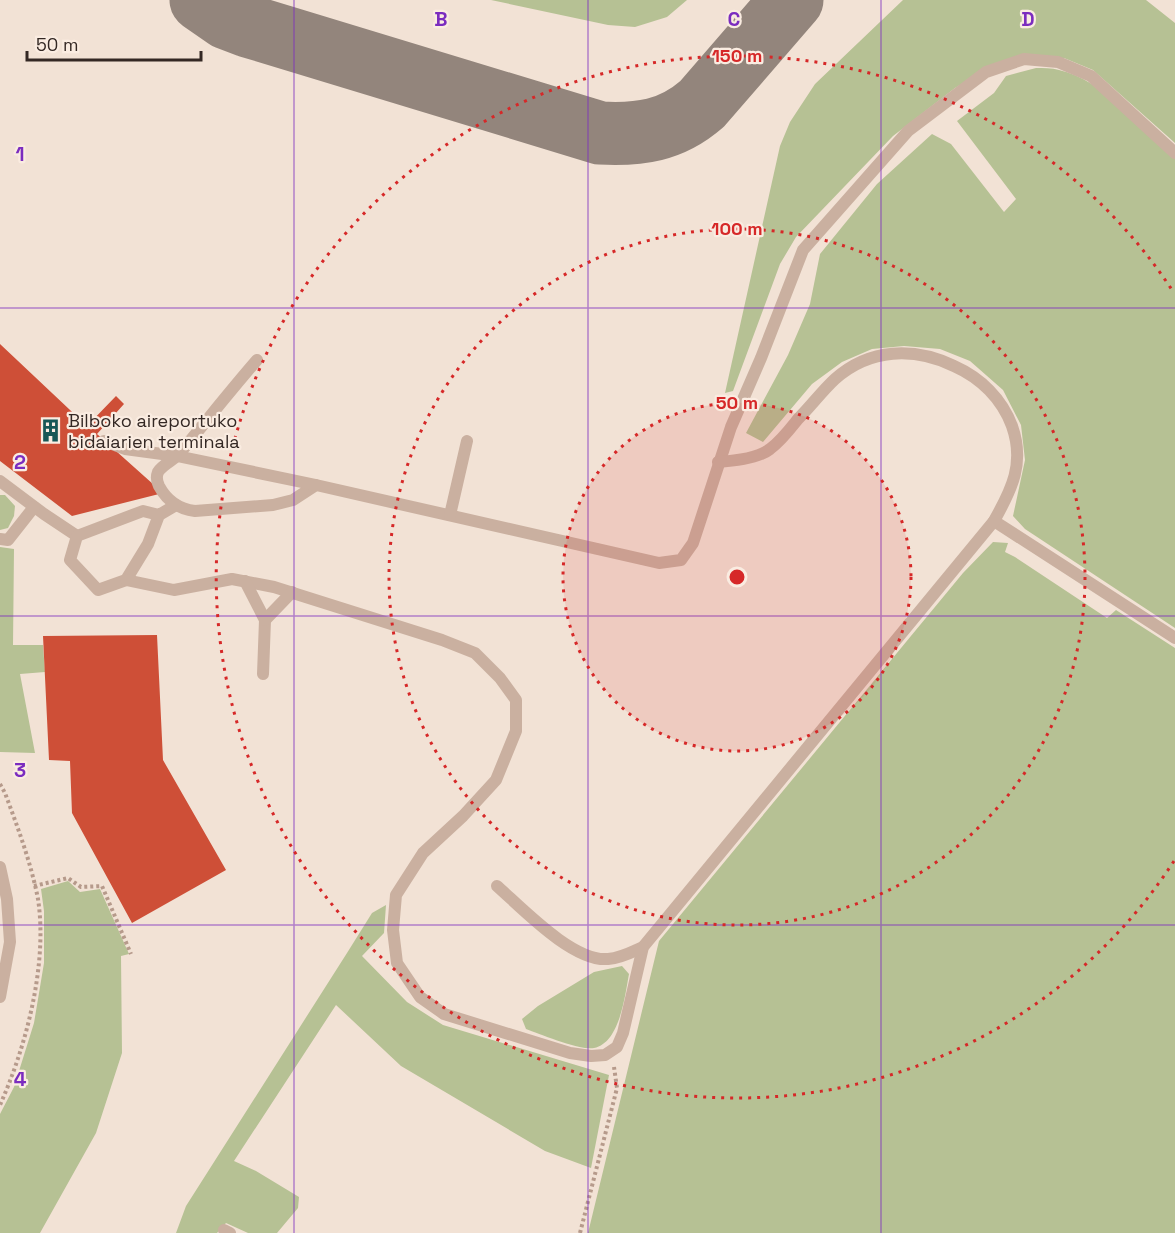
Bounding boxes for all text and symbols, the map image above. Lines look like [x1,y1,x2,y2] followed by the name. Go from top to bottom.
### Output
[434,6,448,32] text: B
[728,6,741,32] text: C
[1021,6,1035,32] text: D
[27,24,201,62] scale bar
[36,33,78,56] text: 50 m
[712,44,762,67] text: 150 m
[15,141,25,167] text: 1
[711,217,763,240] text: 100 m
[716,391,758,414] text: 50 m
[68,409,240,453] place label: Bilboko aireportuko bidaiarien terminala
[37,417,63,443] building icon: Bilboko aireportuko bidaiarien terminala
[14,449,26,475] text: 2
[727,567,747,587] centre of rings
[14,757,26,783] text: 3
[14,1066,27,1092] text: 4

